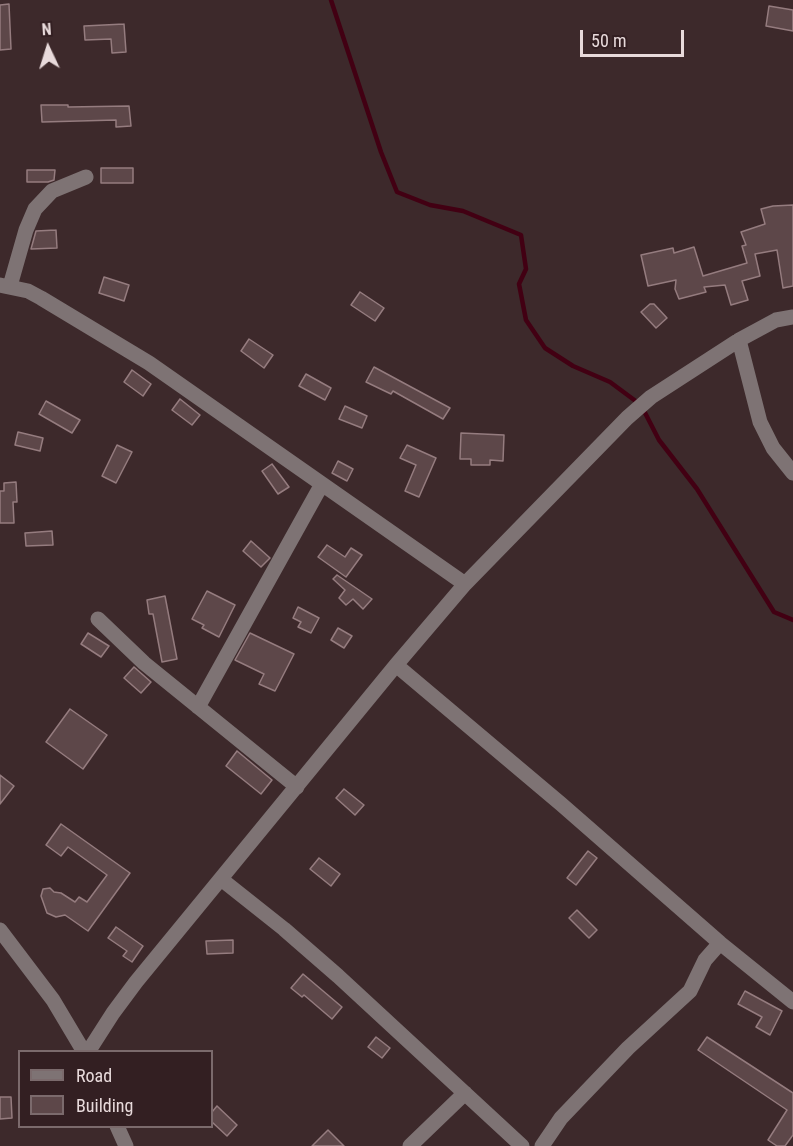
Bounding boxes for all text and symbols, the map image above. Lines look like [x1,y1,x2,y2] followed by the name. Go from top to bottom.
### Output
[18,18,78,78] north arrow
[583,18,686,56] scale bar
[41,20,52,39] text: N
[591,30,626,51] text: 50 m
[18,1050,213,1128] legend
[76,1065,112,1086] text: Road
[76,1095,133,1116] text: Building

